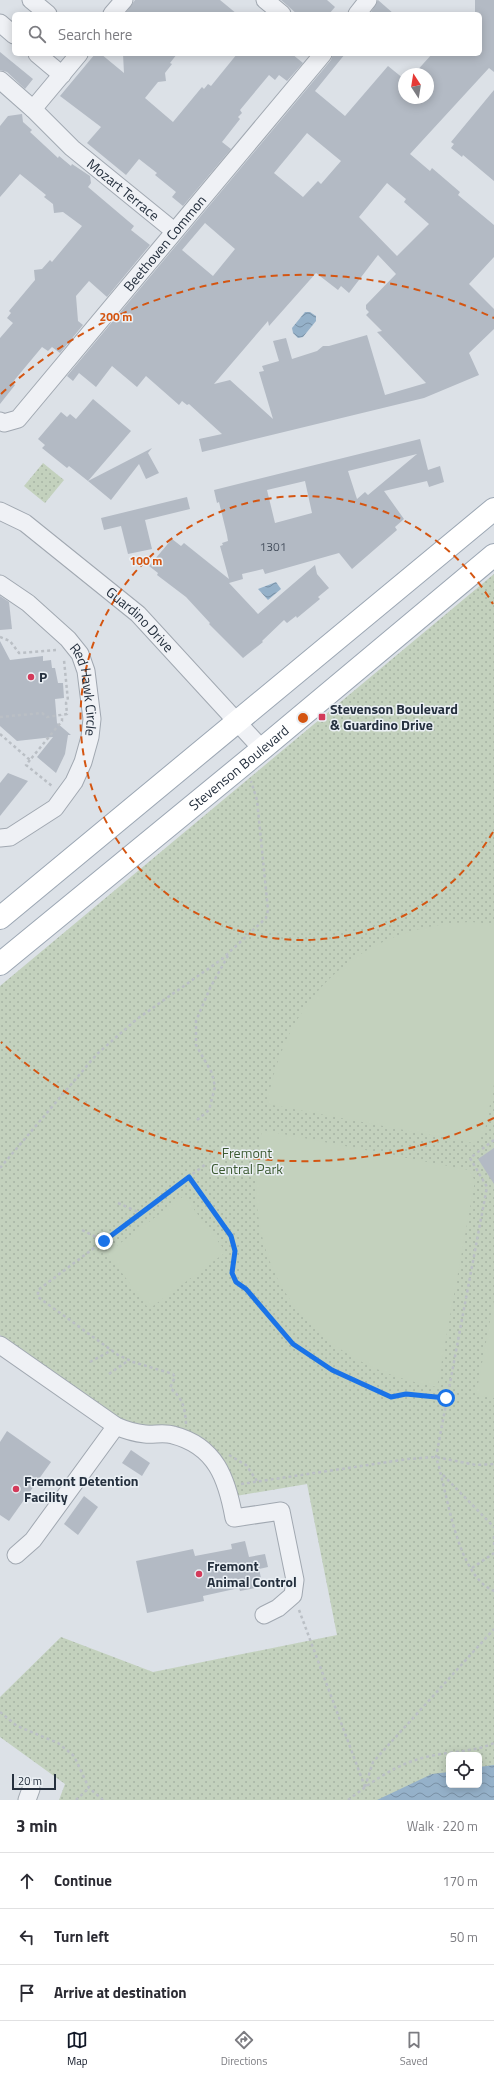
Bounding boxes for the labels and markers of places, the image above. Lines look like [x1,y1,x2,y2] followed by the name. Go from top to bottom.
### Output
[39,666,47,687] place label: P
[26,672,36,682] marker: P
[330,698,458,735] place label: Stevenson Boulevard & Guardino Drive
[296,711,310,725] centre of rings
[317,712,327,722] marker: Stevenson Boulevard & Guardino Drive
[24,1470,139,1507] place label: Fremont Detention Facility
[11,1484,21,1494] marker: Fremont Detention Facility
[207,1555,297,1592] place label: Fremont Animal Control
[194,1569,204,1579] marker: Fremont Animal Control

